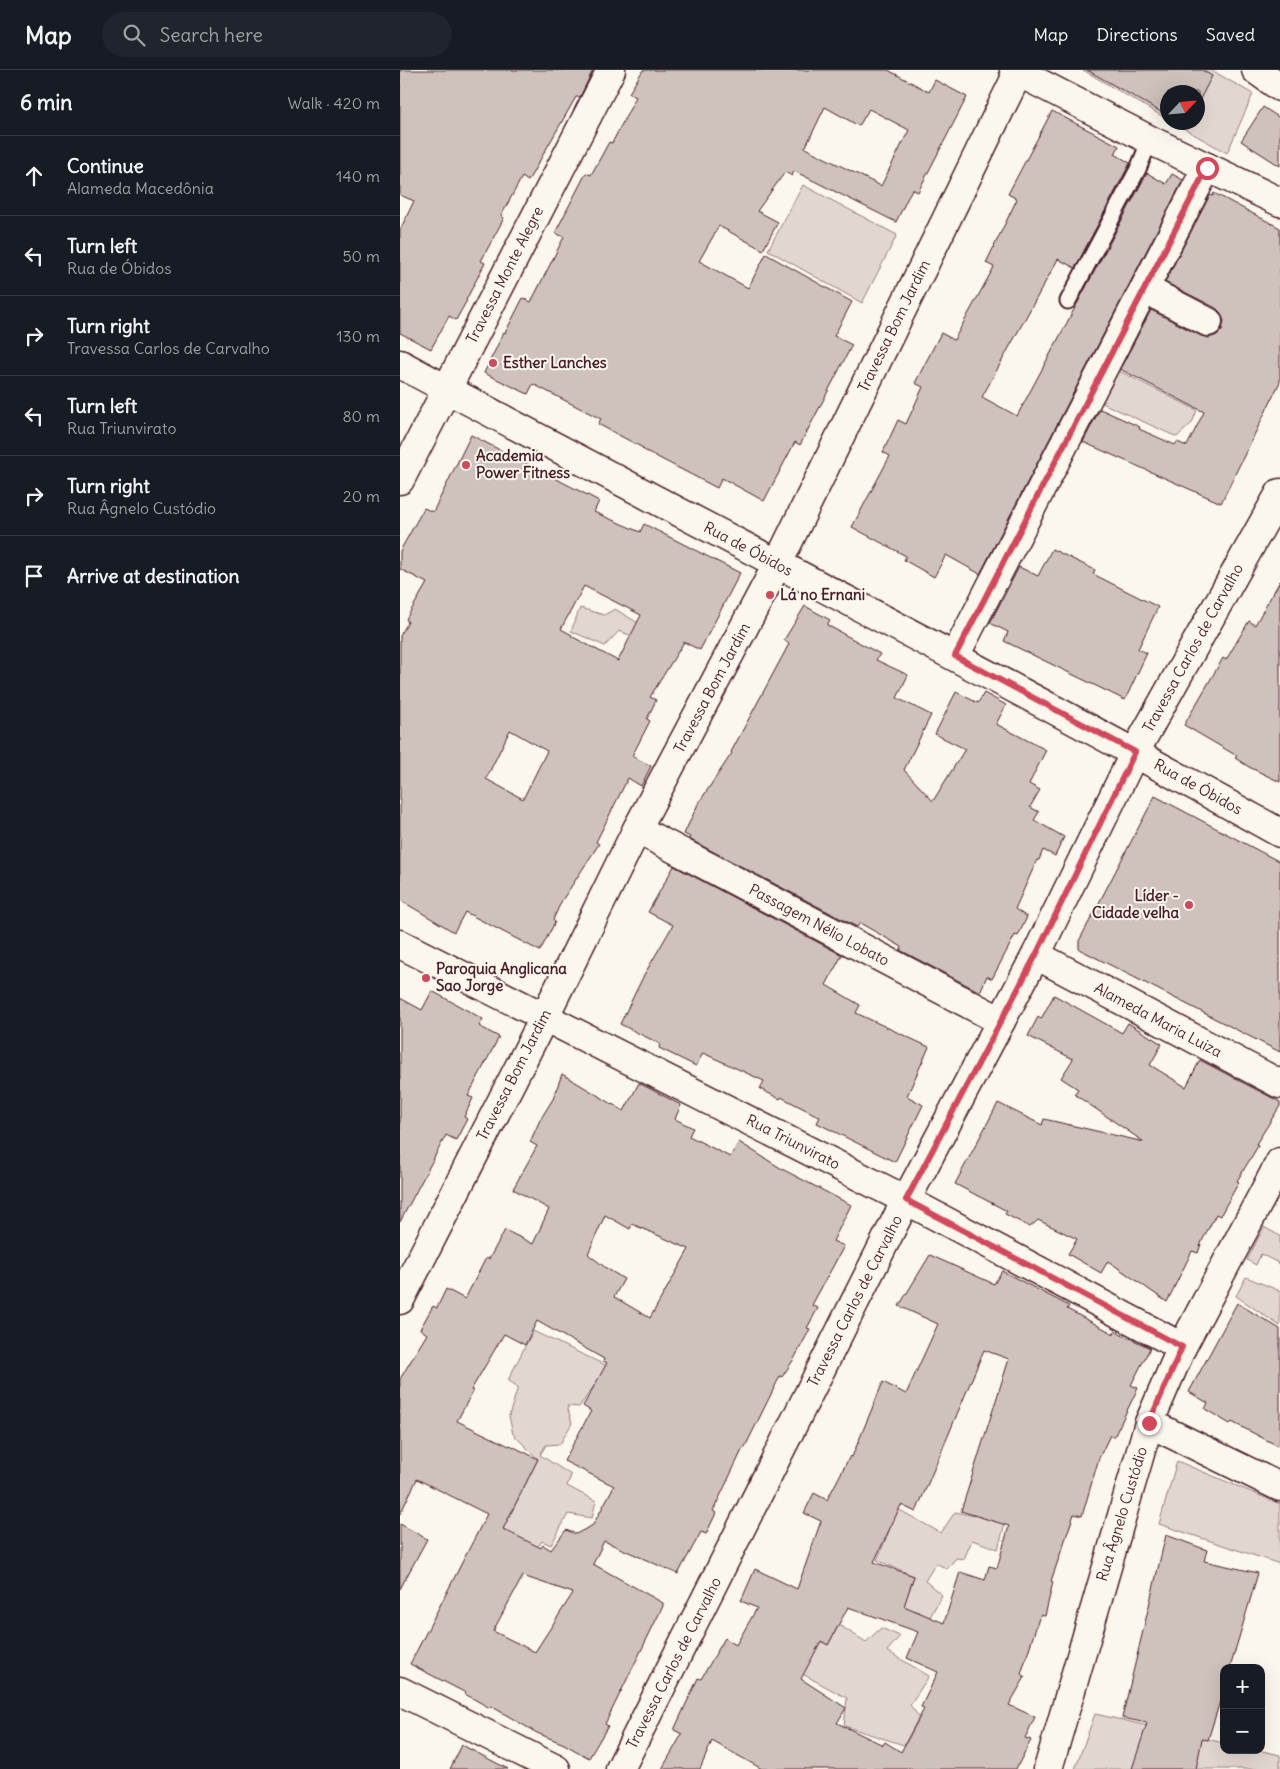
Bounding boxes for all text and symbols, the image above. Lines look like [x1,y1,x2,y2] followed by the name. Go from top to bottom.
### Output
[102,12,452,57] search box
[25,20,72,50] text: Map
[120,21,148,49] icon: search
[160,23,263,47] text: Search here
[1033,23,1068,46] text: Map
[1096,23,1178,46] text: Directions
[1206,23,1255,46] text: Saved
[1160,85,1205,130] north arrow
[20,89,72,116] text: 6 min
[288,93,380,113] text: Walk · 420 m
[67,154,144,178] text: Continue
[1196,157,1219,180] route start
[20,162,48,190] icon: ahead
[336,166,380,186] text: 140 m
[67,178,214,198] text: Alameda Macedônia
[462,203,547,346] street label: Travessa Monte Alegre
[67,234,137,258] text: Turn left
[20,242,48,270] icon: left
[342,246,380,266] text: 50 m
[853,256,934,395] street label: Travessa Bom Jardim
[67,258,172,278] text: Rua de Óbidos
[67,314,150,338] text: Turn right
[20,322,48,350] icon: right
[336,326,380,346] text: 130 m
[67,338,270,358] text: Travessa Carlos de Carvalho
[503,353,607,372] place label: Esther Lanches
[487,357,499,369] marker: Esther Lanches
[67,394,137,418] text: Turn left
[20,402,48,430] icon: left
[342,406,380,426] text: 80 m
[67,418,176,438] text: Rua Triunvirato
[476,446,570,482] place label: Academia Power Fitness
[460,459,472,471] marker: Academia Power Fitness
[67,474,150,498] text: Turn right
[20,482,48,510] icon: right
[343,486,380,506] text: 20 m
[67,498,216,518] text: Rua Âgnelo Custódio
[701,516,797,580] street label: Rua de Óbidos
[1138,560,1247,736] street label: Travessa Carlos de Carvalho
[20,562,48,590] icon: arrive
[67,564,240,588] text: Arrive at destination
[780,585,865,604] place label: Lá no Ernani
[764,589,776,601] marker: Lá no Ernani
[669,619,754,756] street label: Travessa Bom Jardim
[1151,754,1246,819] street label: Rua de Óbidos
[746,879,893,970] street label: Passagem Nélio Lobato
[1092,886,1179,922] place label: Líder - Cidade velha
[1183,899,1195,911] marker: Líder - Cidade velha
[436,959,567,996] place label: Paroquia Anglicana Sao Jorge
[420,972,432,984] marker: Paroquia Anglicana Sao Jorge
[1091,978,1226,1061] street label: Alameda Maria Luiza
[472,1006,555,1144] street label: Travessa Bom Jardim
[743,1110,843,1173] street label: Rua Triunvirato
[803,1212,906,1390] street label: Travessa Carlos de Carvalho
[1138,1412,1161,1435] route end
[1092,1444,1151,1583] street label: Rua Âgnelo Custódio
[622,1574,725,1752] street label: Travessa Carlos de Carvalho
[1220,1664,1265,1754] map controls
[1220,1664,1265,1709] button: +
[1220,1709,1265,1754] button: −

